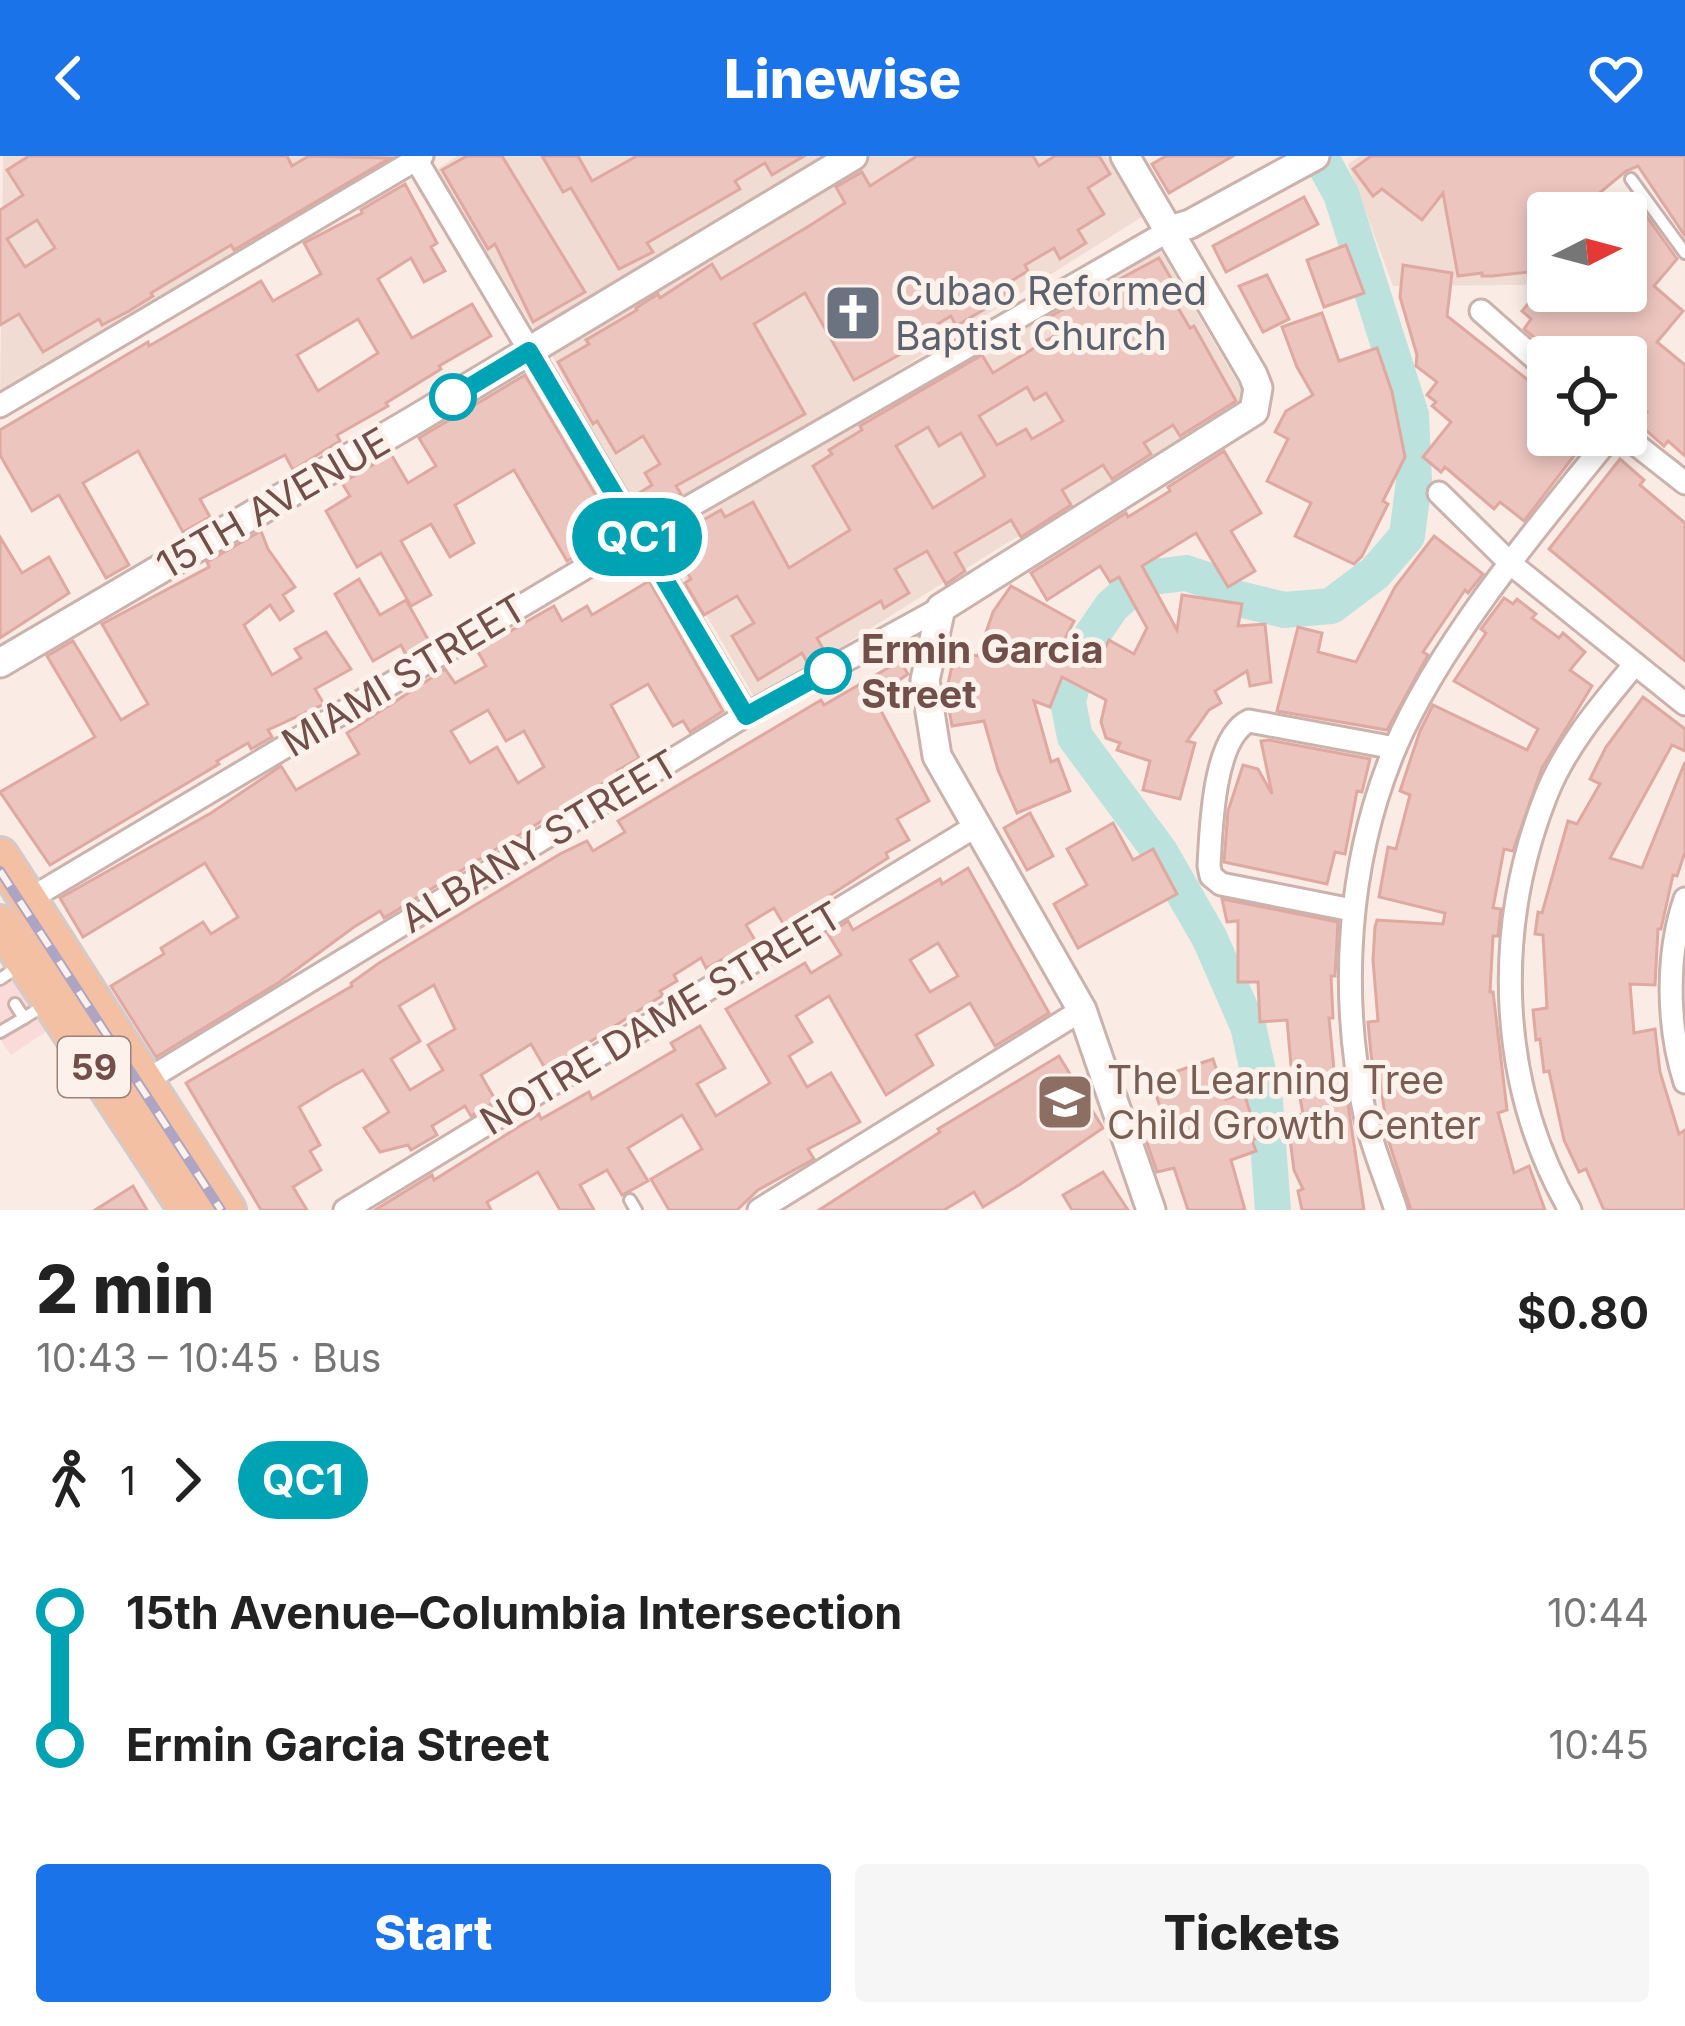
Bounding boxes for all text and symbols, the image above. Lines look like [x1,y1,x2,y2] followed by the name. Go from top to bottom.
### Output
[36,45,102,111] icon: back
[1583,45,1649,111] icon: heart
[724,46,961,111] text: Linewise
[1527,192,1647,312] north arrow
[1527,192,1647,456] map controls
[895,267,1207,359] place label: Cubao Reformed Baptist Church
[822,282,884,344] church icon: Cubao Reformed Baptist Church
[1527,336,1647,456] button: locate
[431,375,475,419] unlabelled marker
[148,417,398,588] street label: 15TH AVENUE
[568,498,706,576] line badge: QC1
[596,511,678,562] text: QC1
[273,583,534,766] street label: MIAMI STREET
[861,625,1104,717] place label: Ermin Garcia Street
[806,649,850,693] marker: Ermin Garcia Street
[391,739,686,942] street label: ALBANY STREET
[471,891,850,1144] street label: NOTRE DAME STREET
[58,1037,130,1097] road number: 59
[1107,1056,1481,1148] place label: The Learning Tree Child Growth Center
[1034,1071,1096,1133] school or university icon: The Learning Tree Child Growth Center
[36,1249,214,1329] text: 2 min
[1517,1285,1649,1340] text: $0.80
[36,1334,381,1381] text: 10:43 – 10:45 · Bus
[36,1447,102,1513] icon: walk
[154,1447,220,1513] icon: forward
[262,1454,344,1505] text: QC1
[120,1457,136,1504] text: 1
[126,1585,902,1640] text: 15th Avenue–Columbia Intersection
[1547,1589,1649,1636] text: 10:44
[126,1717,550,1772] text: Ermin Garcia Street
[1548,1721,1649,1768] text: 10:45
[36,1864,831,2002] button: Start
[855,1864,1649,2002] button: Tickets

